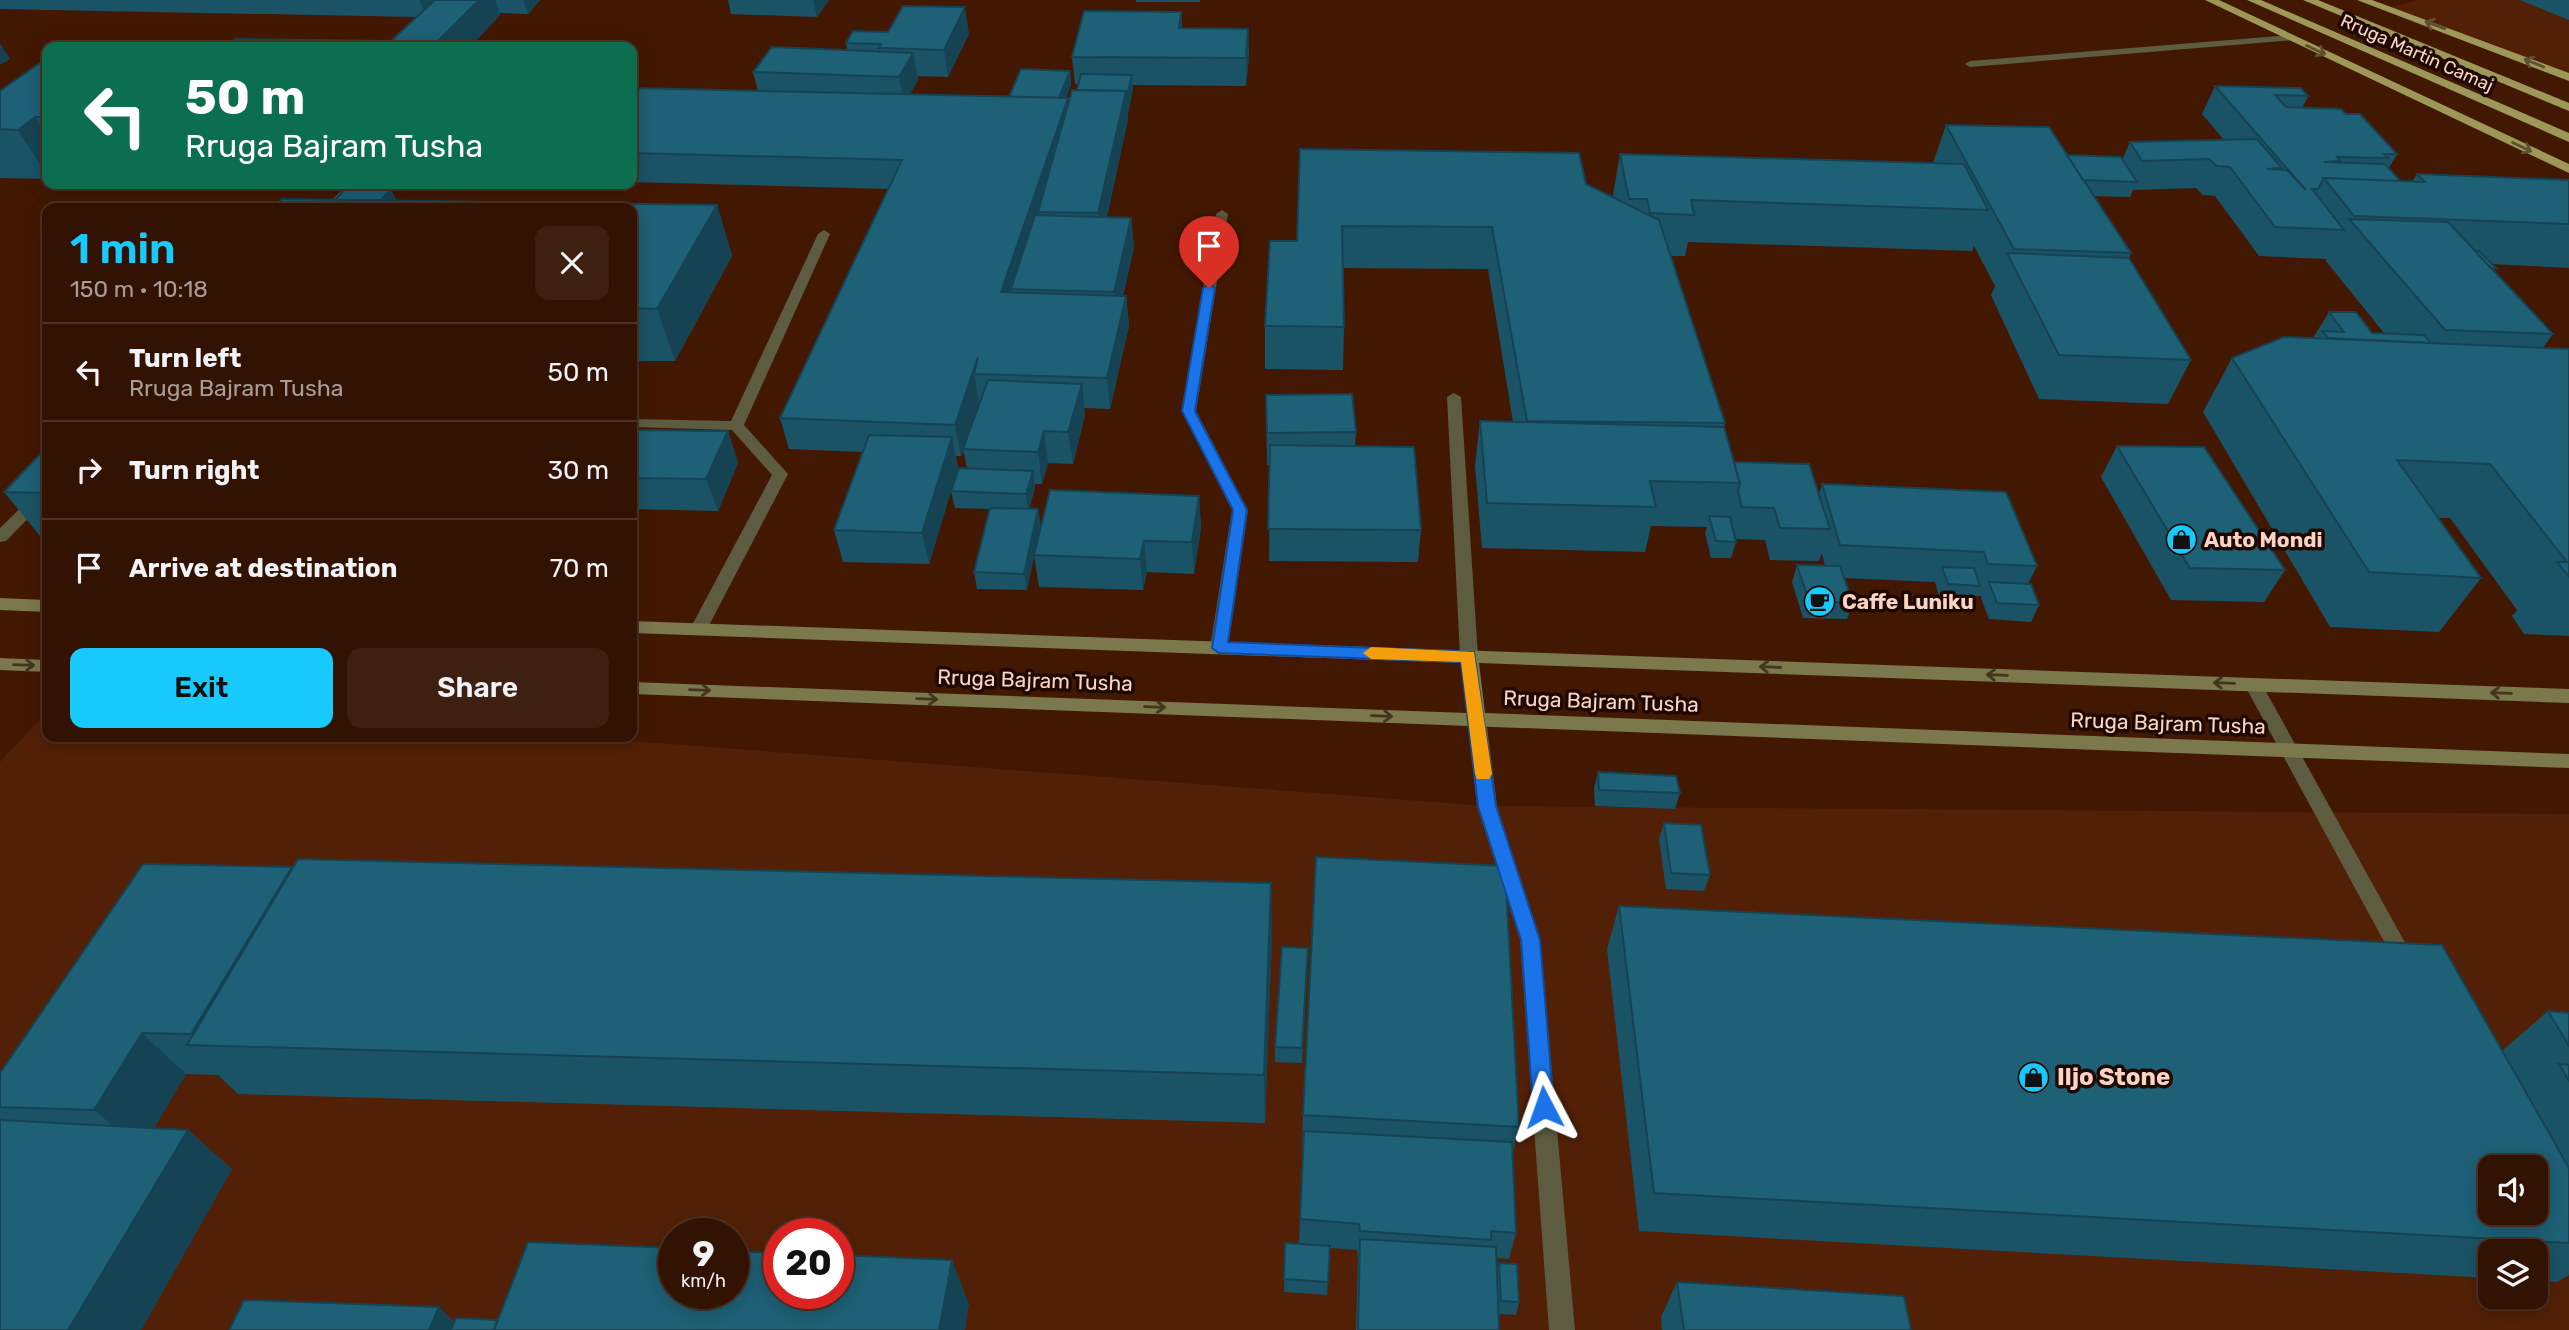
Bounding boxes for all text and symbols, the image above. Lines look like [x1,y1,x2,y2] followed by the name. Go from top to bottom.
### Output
[2337,9,2497,97] street label: Rruga Martin Camaj
[2425,18,2447,31] one-way arrow
[2305,44,2326,57] one-way arrow
[2524,56,2545,69] one-way arrow
[185,68,305,126] text: 50 m
[70,70,161,161] icon: left
[185,127,483,165] text: Rruga Bajram Tusha
[2511,140,2532,154] one-way arrow
[1179,216,1239,288] pin
[70,224,176,274] text: 1 min
[535,226,609,300] button: close
[1190,227,1228,265] icon: arrive
[70,275,208,303] text: 150 m · 10:18
[129,343,241,374] text: Turn left
[70,353,108,391] icon: left
[548,357,609,388] text: 50 m
[129,374,343,402] text: Rruga Bajram Tusha
[70,451,108,489] icon: right
[129,455,259,486] text: Turn right
[547,455,609,486] text: 30 m
[2164,522,2198,556] shop icon: Auto Mondi
[2204,527,2322,552] place label: Auto Mondi
[70,549,108,587] icon: arrive
[129,553,397,584] text: Arrive at destination
[550,553,609,584] text: 70 m
[1802,584,1836,618] cafe icon: Caffe Luniku
[1842,589,1974,614] place label: Caffe Luniku
[70,648,333,728] button: Exit
[347,648,609,728] button: Share
[12,658,35,672] one-way arrow
[1759,660,1782,674] one-way arrow
[937,664,1133,696] street label: Rruga Bajram Tusha
[1986,669,2009,682] one-way arrow
[2213,677,2236,690] one-way arrow
[688,684,711,697] one-way arrow
[1503,685,1699,717] street label: Rruga Bajram Tusha
[2490,687,2513,700] one-way arrow
[916,692,939,705] one-way arrow
[1143,701,1166,714] one-way arrow
[2070,707,2266,739] street label: Rruga Bajram Tusha
[1370,709,1393,722] one-way arrow
[2017,1060,2051,1094] shop icon: Iljo Stone
[2057,1063,2170,1091] place label: Iljo Stone
[1507,1070,1581,1144] position arrow
[2478,1155,2548,1309] map controls
[2478,1155,2548,1225] button: sound
[763,1218,854,1309] speed limit sign: 20
[692,1233,715,1275] text: 9
[2478,1239,2548,1309] button: layers
[681,1270,726,1292] text: km/h

